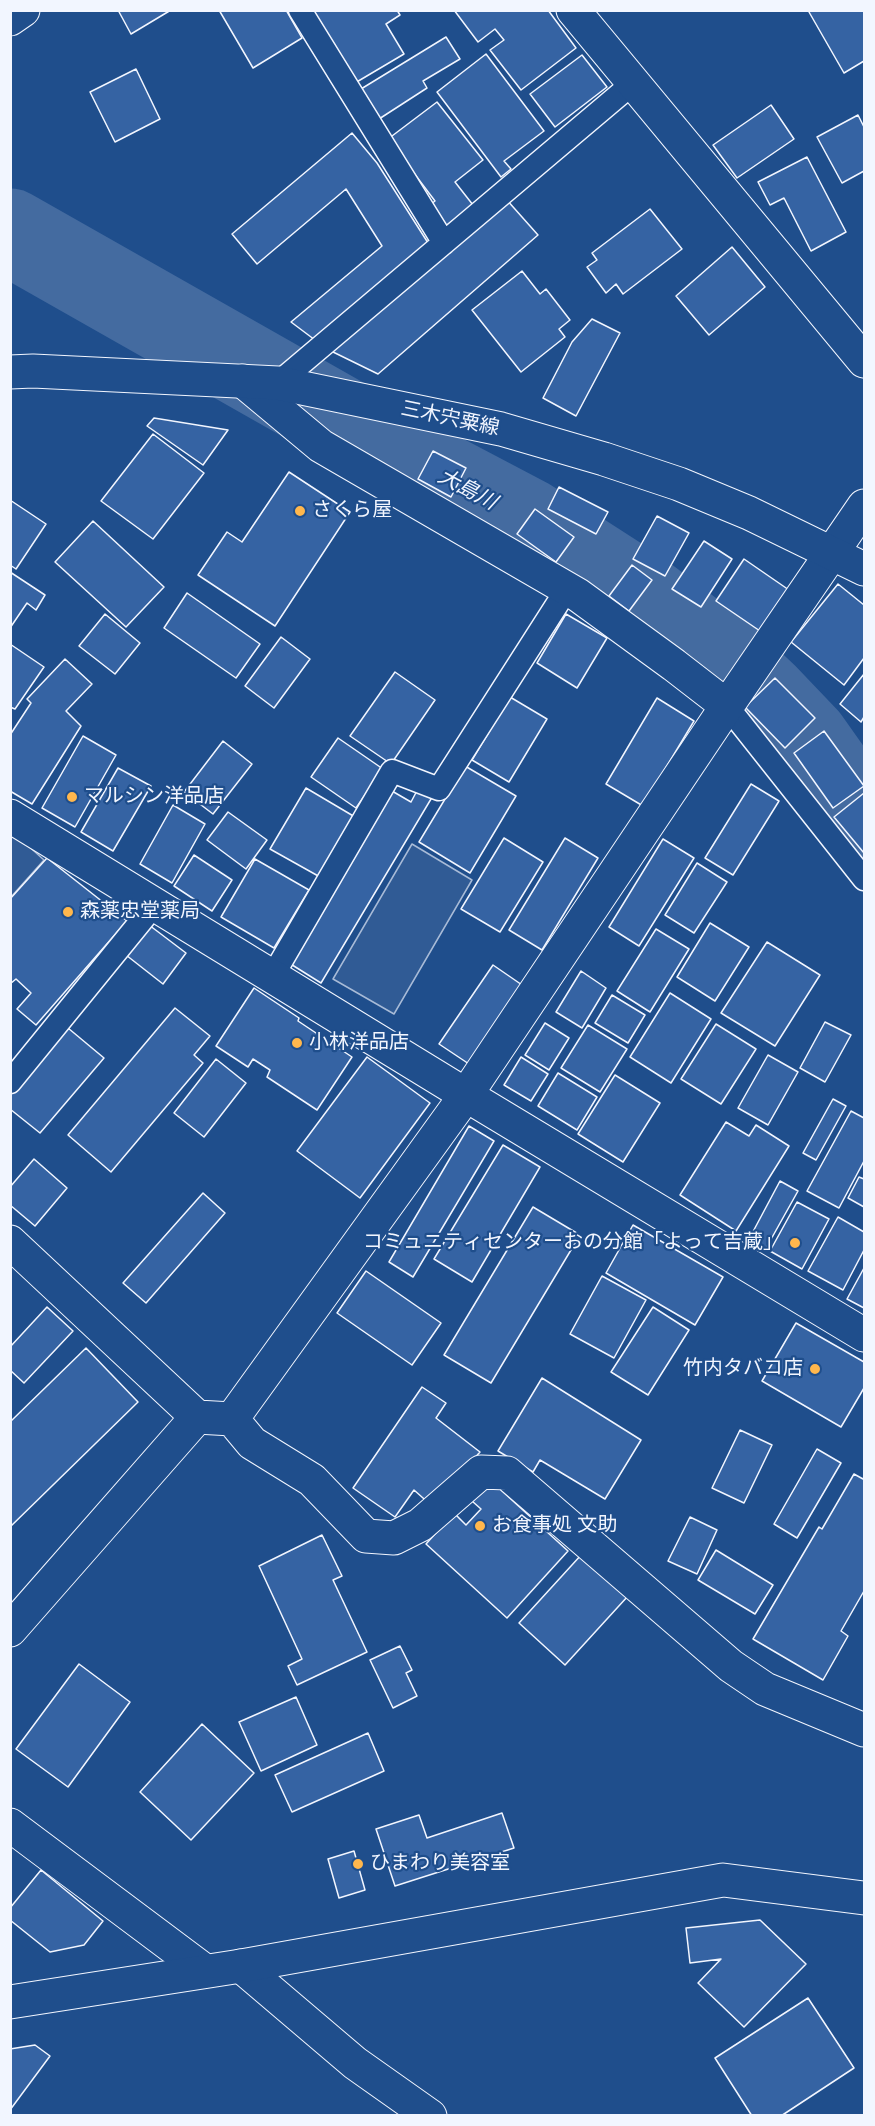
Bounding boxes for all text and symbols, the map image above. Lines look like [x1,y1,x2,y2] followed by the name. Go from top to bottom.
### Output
[399,397,501,441] street label: 三木宍粟線
[433,464,501,516] water label: 大島川
[312,499,392,523] place label: さくら屋
[293,504,307,518] marker: さくら屋
[84,785,224,809] place label: マルシン洋品店
[65,790,79,804] marker: マルシン洋品店
[80,900,200,924] place label: 森薬忠堂薬局
[61,905,75,919] marker: 森薬忠堂薬局
[309,1031,409,1055] place label: 小林洋品店
[290,1036,304,1050] marker: 小林洋品店
[363,1231,783,1255] place label: コミュニティセンターおの分館「よって吉蔵」
[788,1236,802,1250] marker: コミュニティセンターおの分館「よって吉蔵」
[683,1357,803,1381] place label: 竹内タバコ店
[808,1362,822,1376] marker: 竹内タバコ店
[492,1514,617,1538] place label: お食事処 文助
[473,1519,487,1533] marker: お食事処 文助
[370,1852,510,1876] place label: ひまわり美容室
[351,1857,365,1871] marker: ひまわり美容室

